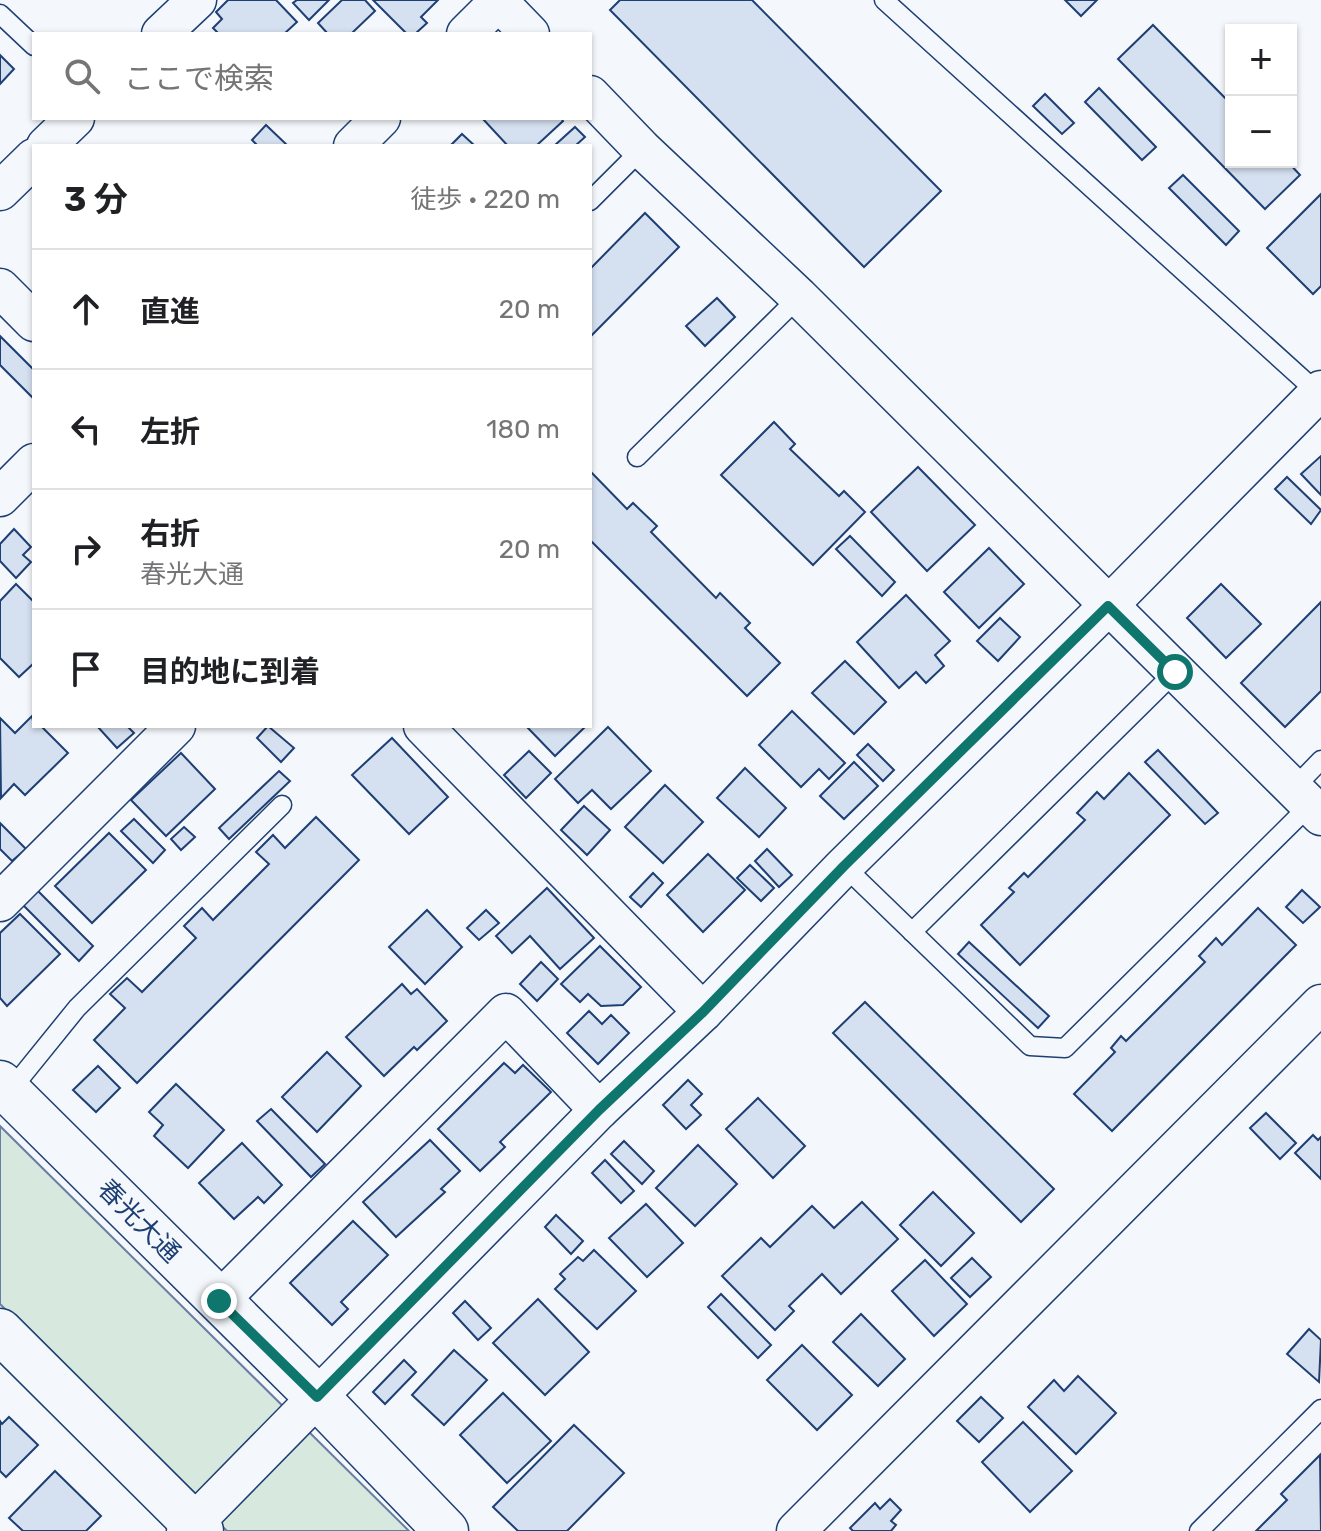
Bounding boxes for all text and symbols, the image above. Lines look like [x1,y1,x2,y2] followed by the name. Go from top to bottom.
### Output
[1225,24,1297,168] map controls
[1225,24,1297,96] button: +
[32,32,592,120] search box
[60,54,104,98] icon: search
[124,61,274,97] text: ここで検索
[1225,96,1297,168] button: −
[64,179,128,220] text: 3 分
[410,184,560,215] text: 徒歩 · 220 m
[64,287,108,331] icon: ahead
[140,294,200,330] text: 直進
[499,294,560,325] text: 20 m
[64,407,108,451] icon: left
[140,414,200,450] text: 左折
[486,414,560,445] text: 180 m
[140,516,200,552] text: 右折
[64,527,108,571] icon: right
[499,534,560,565] text: 20 m
[140,559,244,590] text: 春光大通
[64,647,108,691] icon: arrive
[140,654,320,690] text: 目的地に到着
[1157,654,1193,690] route start
[91,1173,187,1269] street label: 春光大通
[201,1283,237,1319] route end

